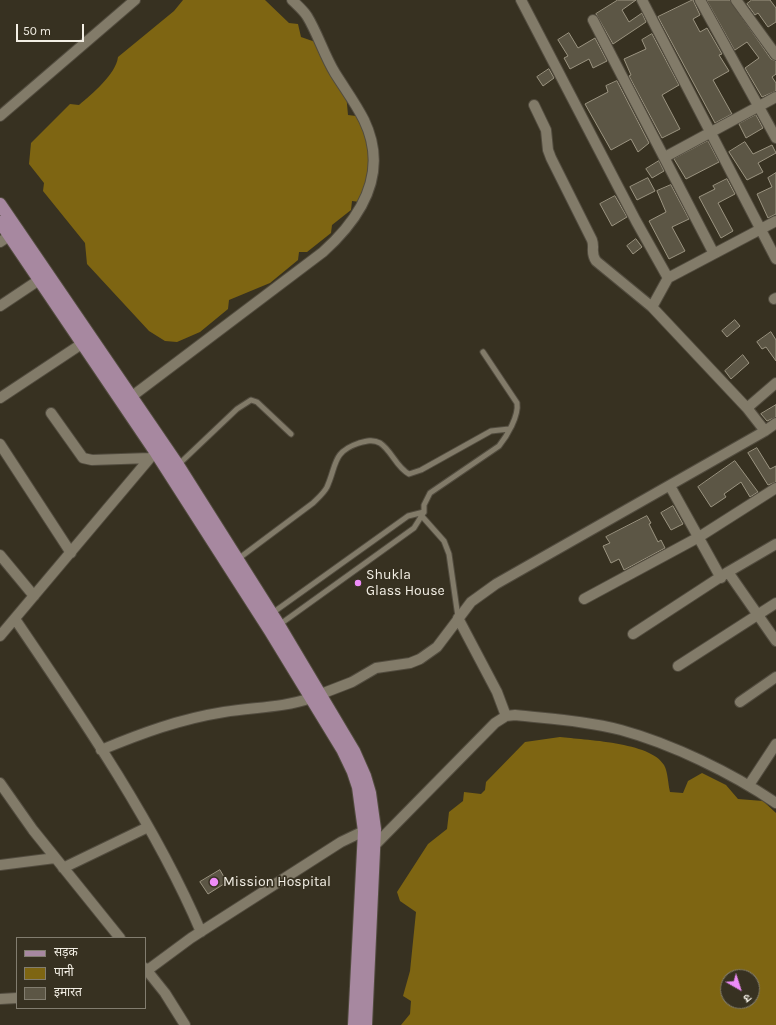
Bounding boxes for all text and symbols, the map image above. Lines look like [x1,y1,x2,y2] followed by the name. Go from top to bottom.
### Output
[18,16,86,42] scale bar
[23,24,51,38] text: 50 m
[366,567,445,600] place label: Shukla Glass House
[353,578,363,588] marker: Shukla Glass House
[223,874,331,890] place label: Mission Hospital
[208,876,220,888] marker: Mission Hospital
[16,937,146,1009] legend
[54,945,78,959] text: सड़क
[54,965,74,979] text: पानी
[720,969,760,1009] north arrow
[54,985,82,999] text: इमारत
[741,991,754,1005] text: उ

